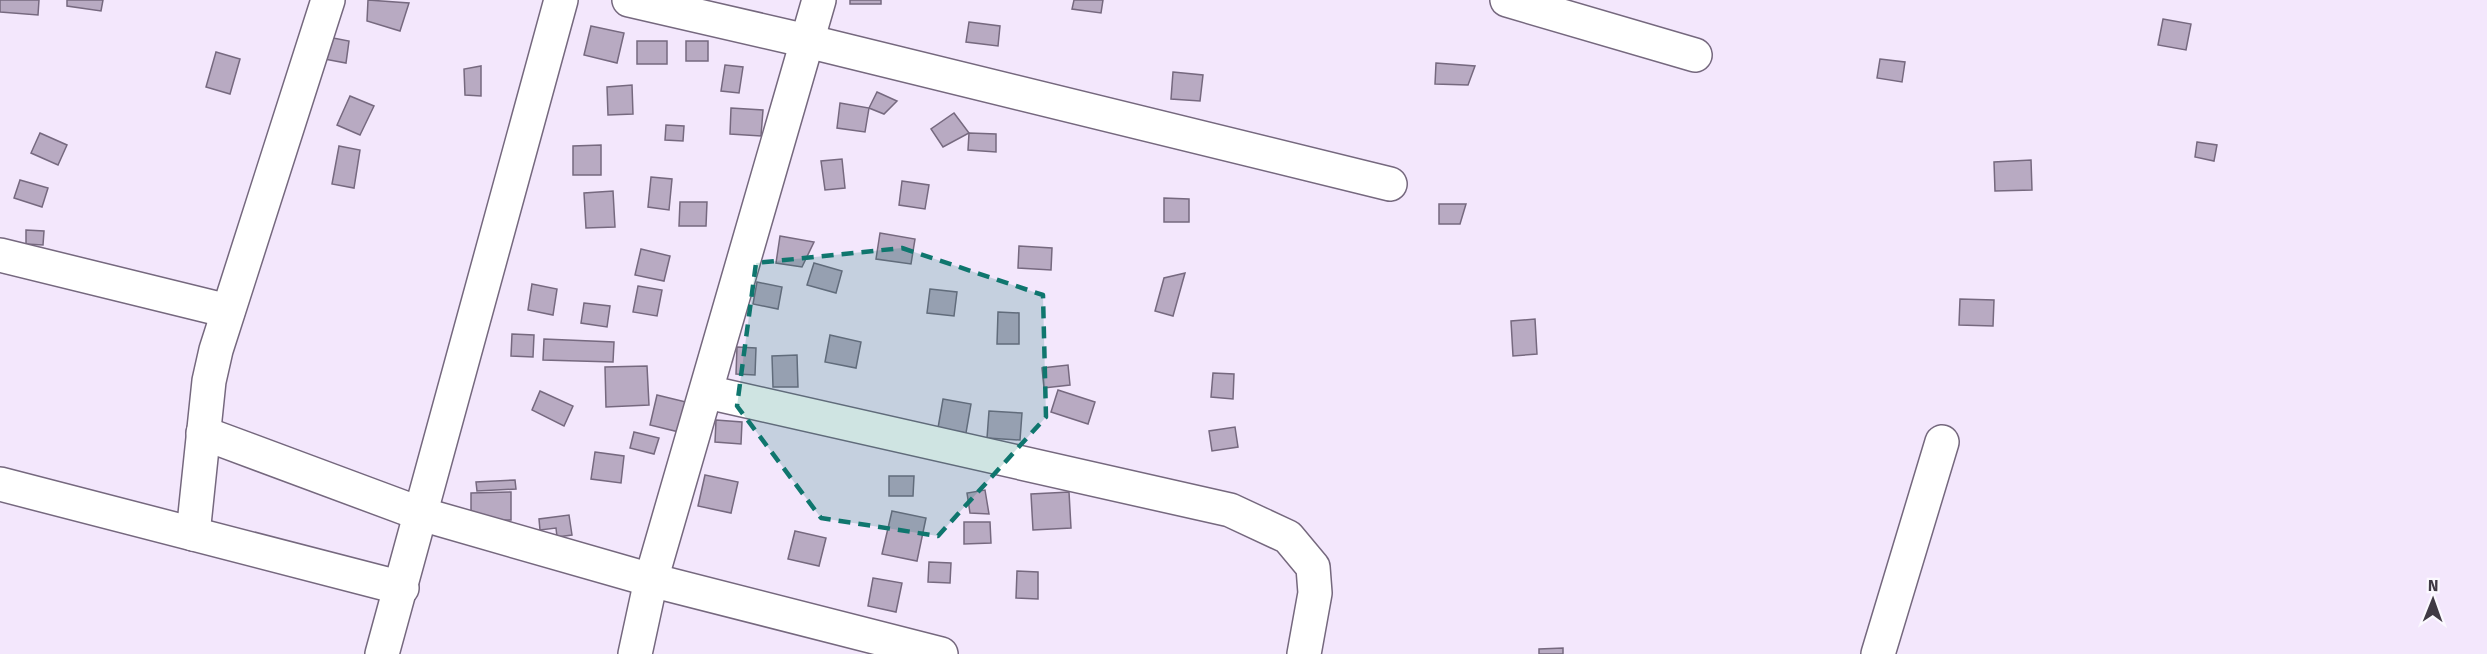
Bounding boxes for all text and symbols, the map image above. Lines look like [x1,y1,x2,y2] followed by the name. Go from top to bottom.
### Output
[2403,570,2463,630] north arrow
[2428,576,2439,595] text: N

